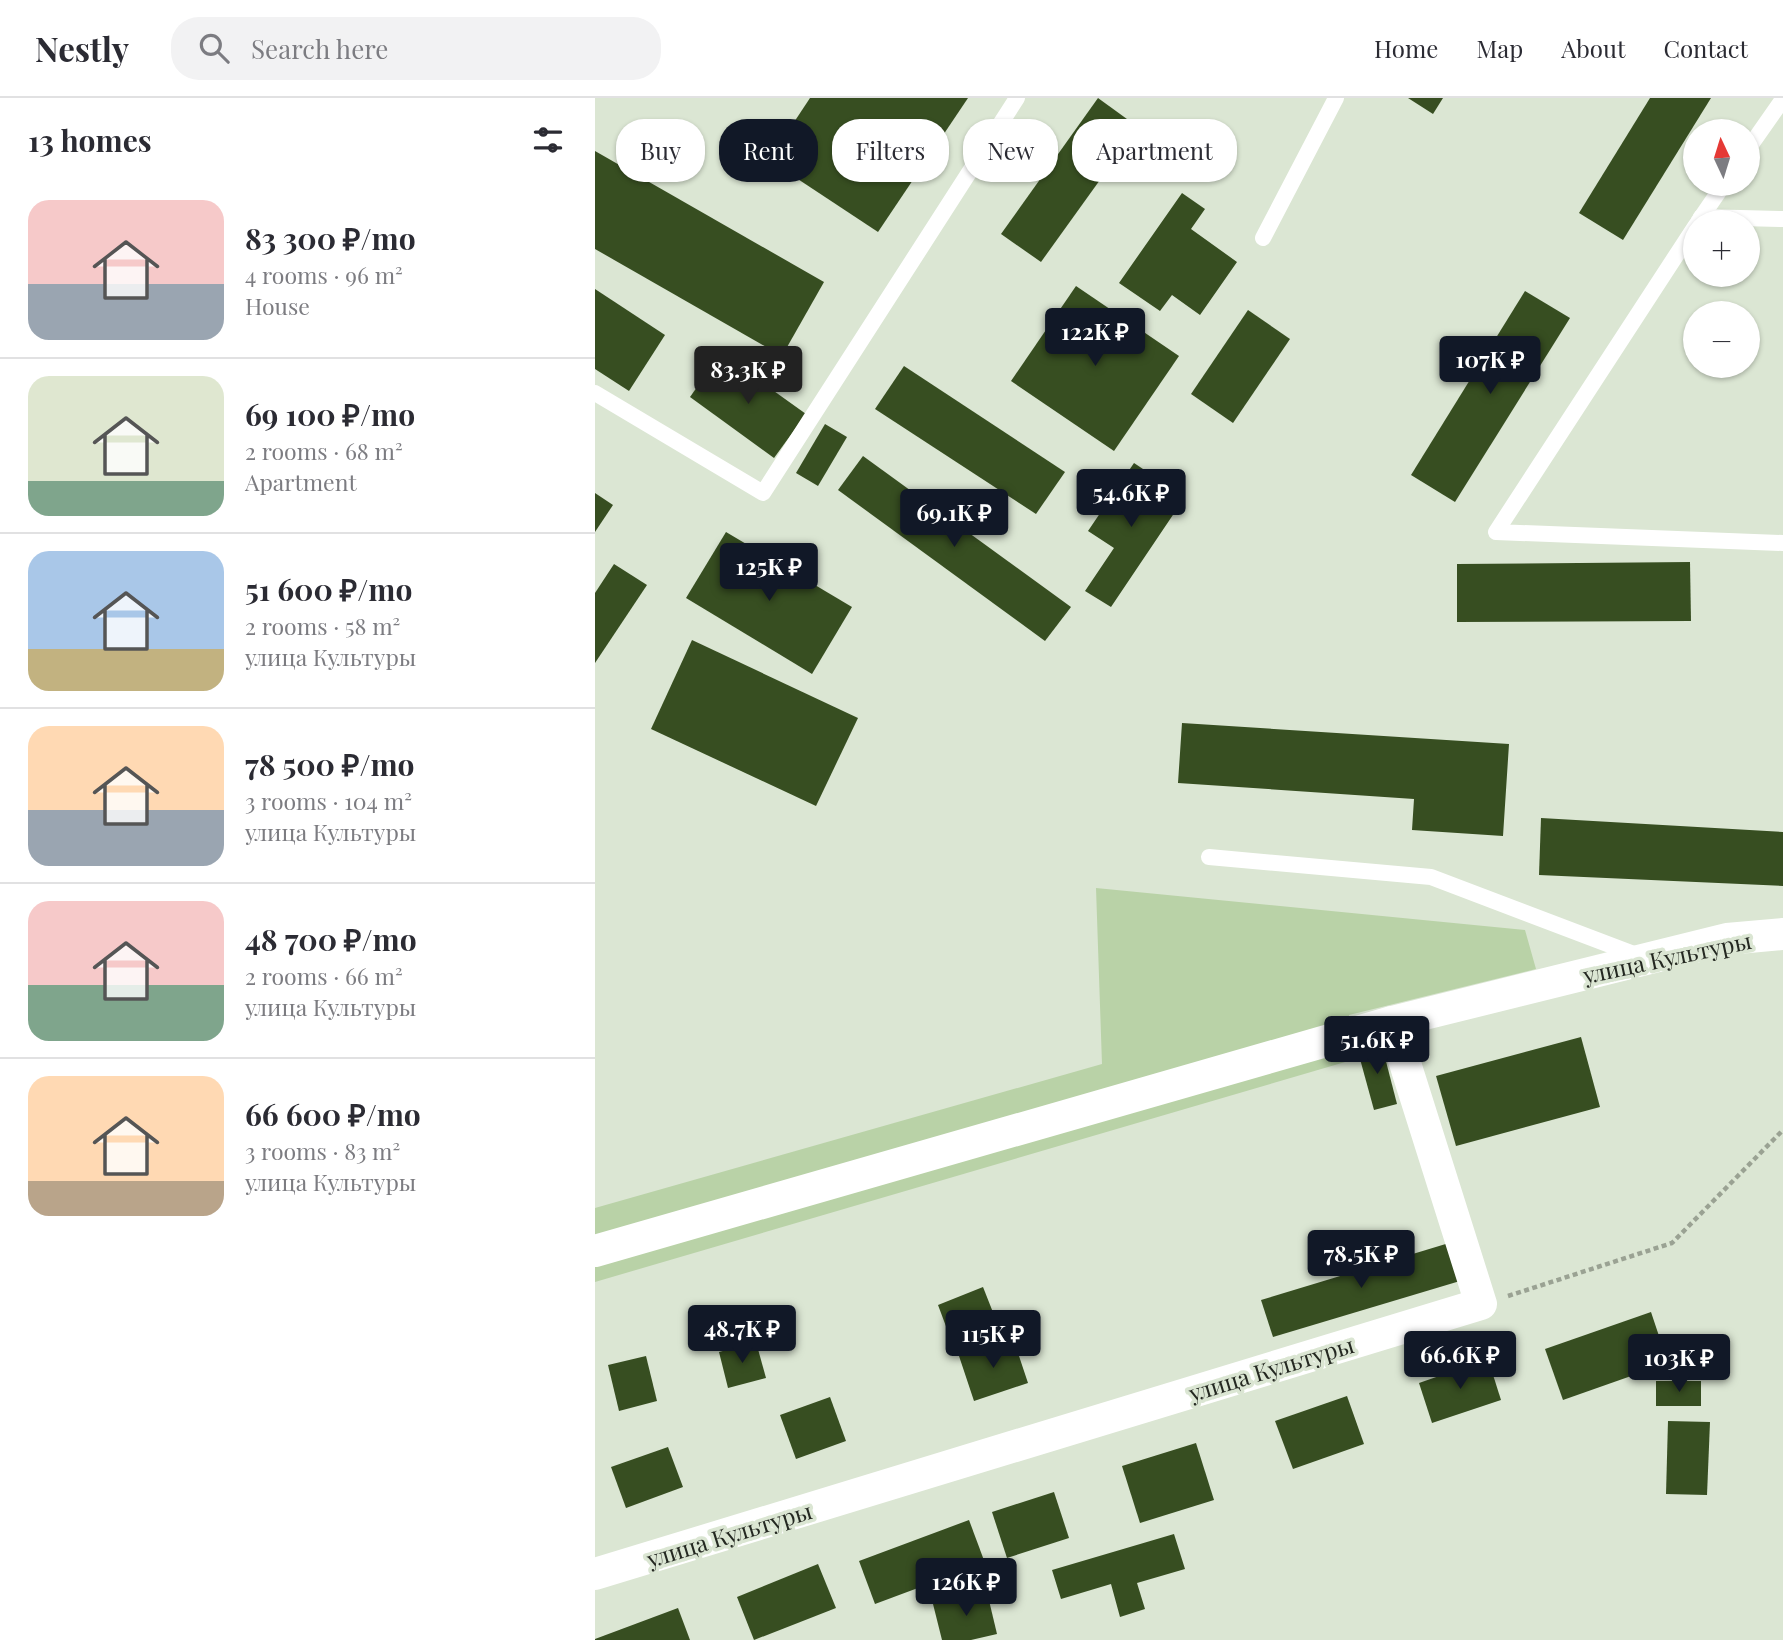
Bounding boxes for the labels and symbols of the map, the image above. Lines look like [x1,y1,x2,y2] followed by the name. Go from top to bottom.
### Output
[1683,119,1761,196] north arrow
[1038,308,1152,368] pin: 122K ₽
[1433,336,1547,396] pin: 107K ₽
[683,346,813,406] pin: 83.3K ₽
[1066,470,1196,529] pin: 54.6K ₽
[889,490,1019,549] pin: 69.1K ₽
[712,544,826,603] pin: 125K ₽
[1579,924,1754,990] street label: улица Культуры
[1312,1016,1442,1076] pin: 51.6K ₽
[1296,1230,1426,1290] pin: 78.5K ₽
[677,1306,807,1365] pin: 48.7K ₽
[936,1310,1050,1370] pin: 115K ₽
[1184,1328,1357,1408] street label: улица Культуры
[1395,1332,1525,1391] pin: 66.6K ₽
[1622,1334,1736,1394] pin: 103K ₽
[642,1494,815,1574] street label: улица Культуры
[909,1558,1023,1618] pin: 126K ₽

